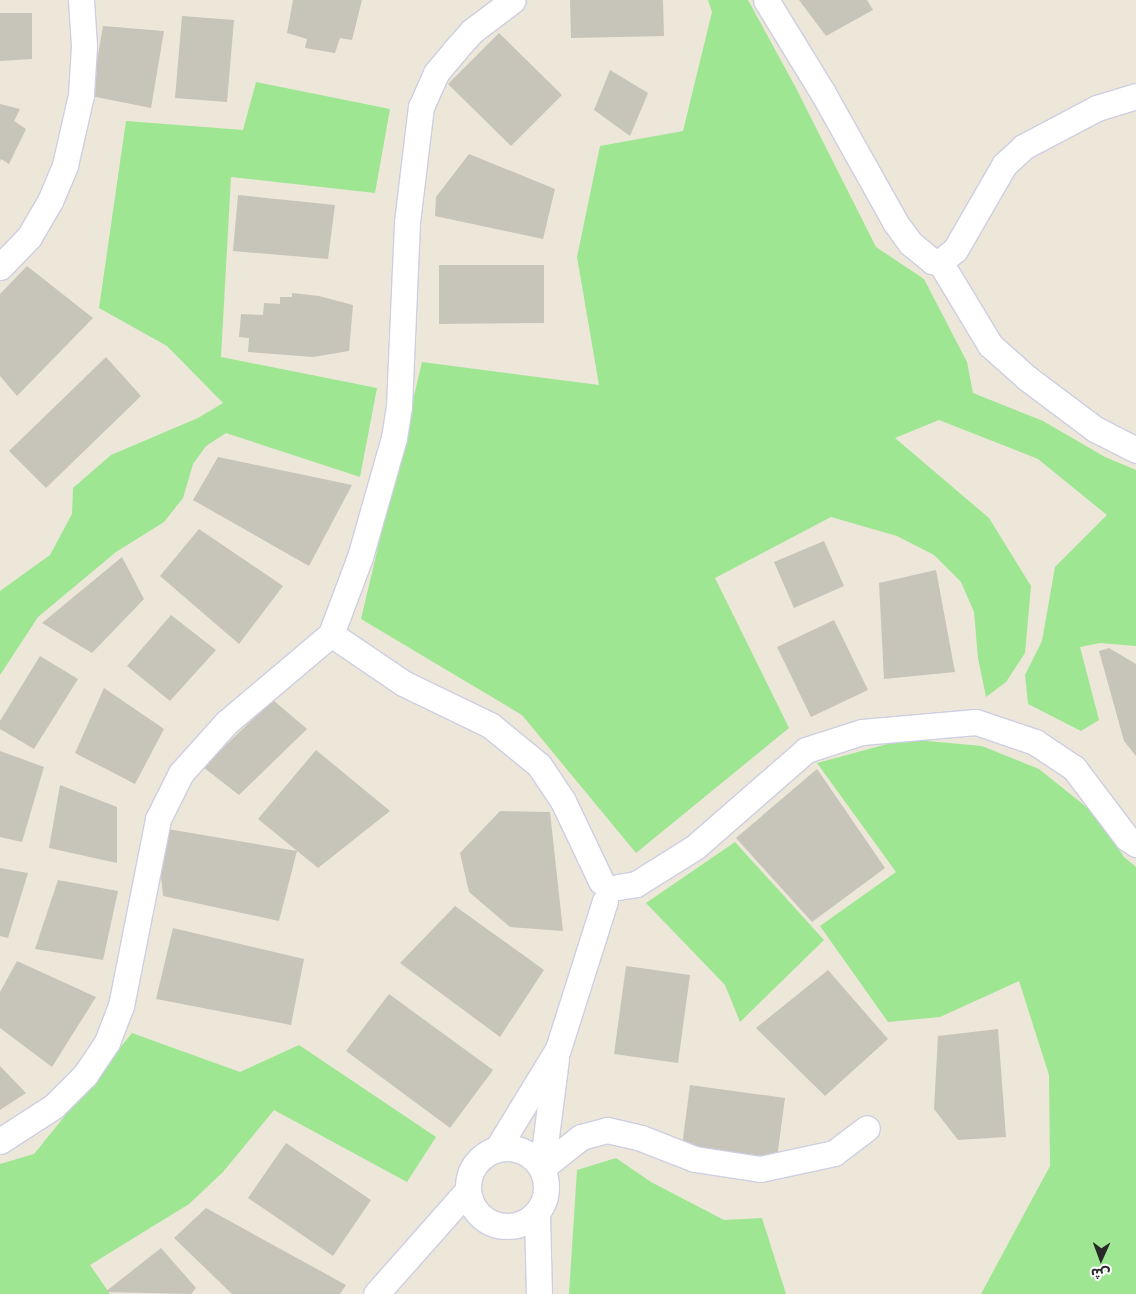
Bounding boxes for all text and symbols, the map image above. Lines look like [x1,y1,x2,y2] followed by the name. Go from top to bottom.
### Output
[1076,1234,1126,1284] north arrow
[1091,1266,1110,1282] text: ش

